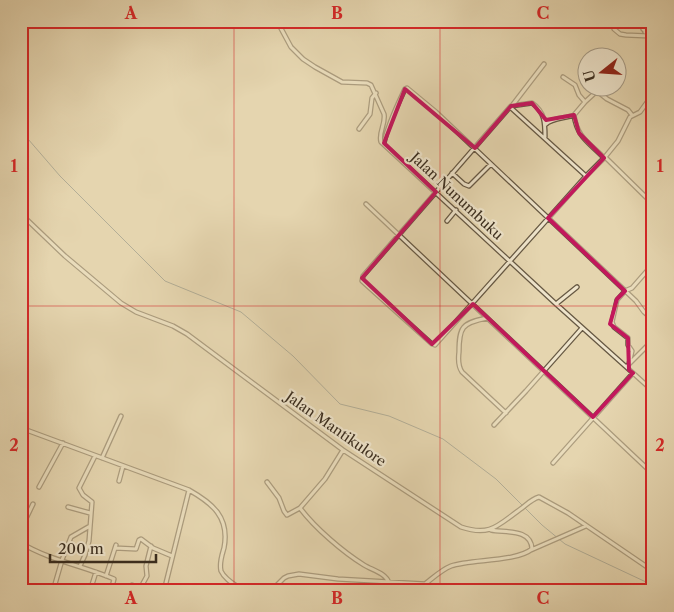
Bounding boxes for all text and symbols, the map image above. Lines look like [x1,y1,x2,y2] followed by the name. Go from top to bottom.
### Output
[124,3,138,23] text: A
[331,3,343,23] text: B
[537,3,549,23] text: C
[576,48,626,98] north arrow
[579,67,600,84] text: U
[405,147,507,244] street label: Jalan Nunumbuku
[10,156,18,176] text: 1
[656,156,664,176] text: 1
[281,386,390,470] street label: Jalan Mantikulore
[9,435,19,455] text: 2
[655,435,665,455] text: 2
[50,532,156,564] scale bar
[58,539,104,558] text: 200 m
[124,588,138,608] text: A
[331,588,343,608] text: B
[537,588,549,608] text: C

